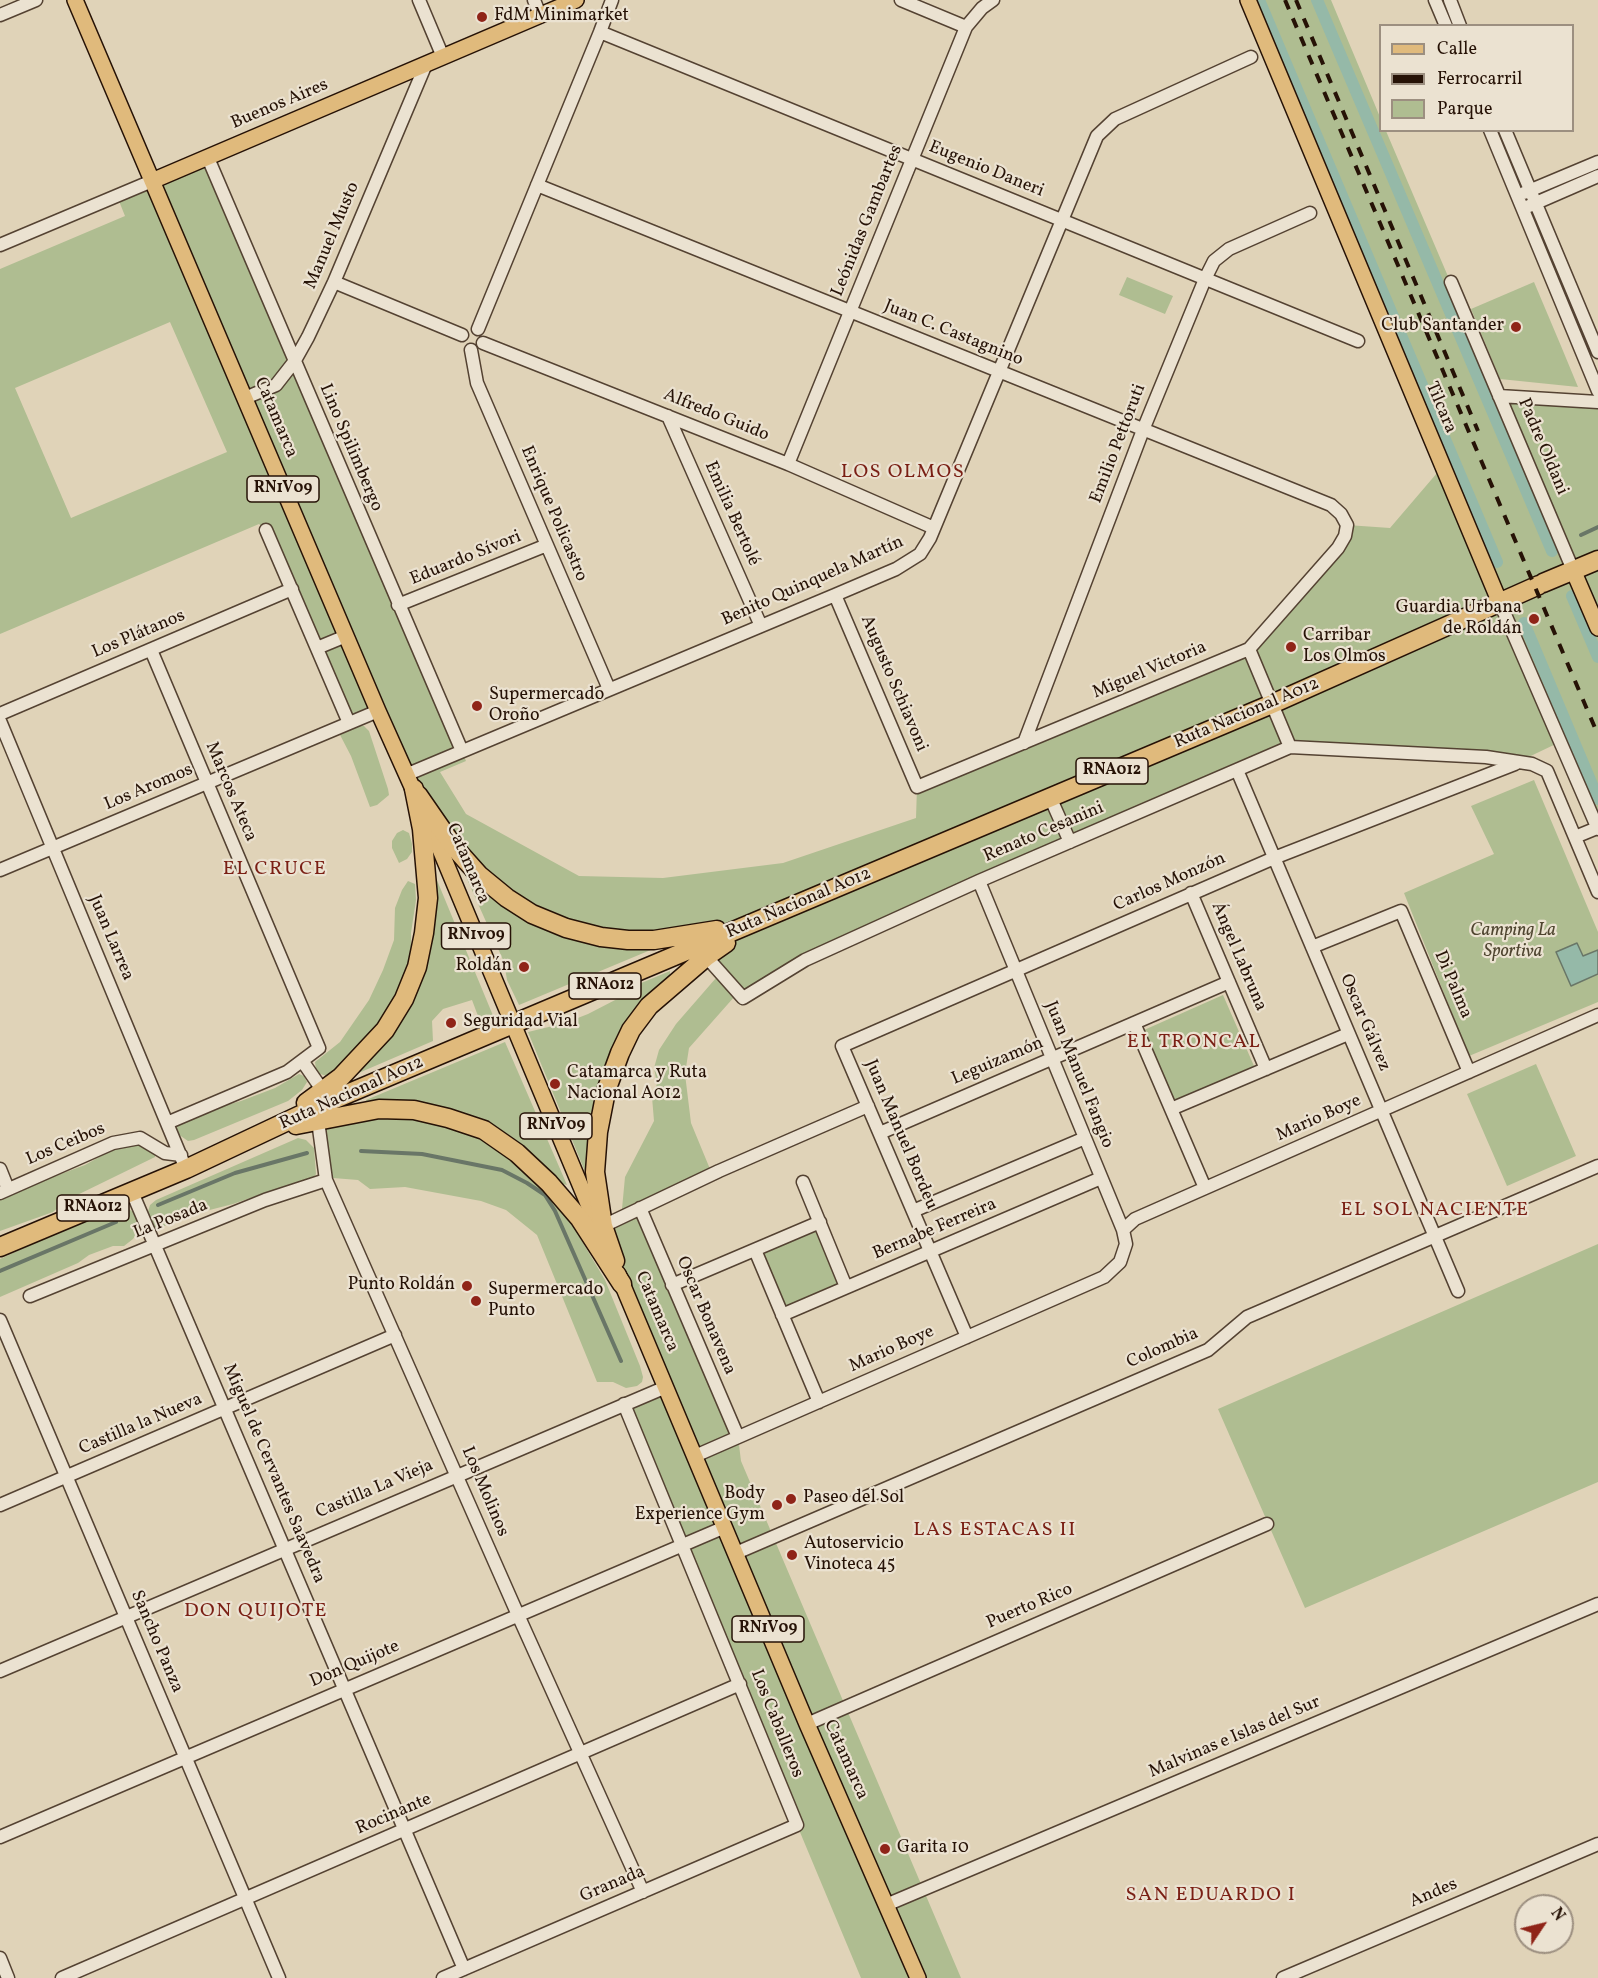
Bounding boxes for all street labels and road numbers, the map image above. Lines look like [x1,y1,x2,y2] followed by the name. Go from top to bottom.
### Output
[228,75,332,135] street label: Buenos Aires
[925,137,1047,203] street label: Eugenio Daneri
[828,142,908,300] street label: Leónidas Gambartes
[301,179,365,293] street label: Manuel Musto
[880,296,1026,372] street label: Juan C. Castagnino
[248,375,302,461] street label: Catamarca
[1420,379,1460,437] street label: Tilcara
[313,381,387,515] street label: Lino Spilimbergo
[1086,381,1152,507] street label: Emilio Pettoruti
[660,385,772,447] street label: Alfredo Guido
[1512,395,1572,499] street label: Padre Oldani
[515,443,591,585] street label: Enrique Policastro
[698,458,764,570] street label: Emilia Bertolé
[247,476,319,502] road number: RN1V09
[407,527,525,591] street label: Eduardo Sívori
[719,532,907,632] street label: Benito Quinquela Martín
[89,606,189,664] street label: Los Plátanos
[855,613,931,755] street label: Augusto Schiavoni
[1090,637,1210,705] street label: Miguel Victoria
[1171,674,1323,754] street label: Ruta Nacional A012
[199,739,261,845] street label: Marcos Ateca
[1076,758,1148,784] road number: RNA012
[102,760,196,816] street label: Los Aromos
[981,798,1107,868] street label: Renato Cesanini
[440,821,494,907] street label: Catamarca
[1111,849,1229,917] street label: Carlos Monzón
[723,864,875,944] street label: Ruta Nacional A012
[82,892,138,984] street label: Juan Larrea
[1205,899,1271,1015] street label: Ángel Labruna
[442,923,510,949] road number: RN1v09
[1428,948,1476,1022] street label: Di Palma
[1334,971,1394,1075] street label: Oscar Gálvez
[569,973,641,999] road number: RNA012
[1039,998,1117,1152] street label: Juan Manuel Fangio
[949,1033,1047,1091] street label: Leguizamón
[277,1053,427,1135] street label: Ruta Nacional A012
[859,1057,941,1213] street label: Juan Manuel Bordeu
[1273,1091,1365,1147] street label: Mario Boye
[520,1113,592,1139] road number: RN1V09
[23,1119,109,1171] street label: Los Ceibos
[870,1194,1000,1266] street label: Bernabe Ferreira
[57,1195,129,1221] road number: RNA012
[131,1195,211,1245] street label: La Posada
[670,1254,740,1378] street label: Oscar Bonavena
[629,1269,683,1355] street label: Catamarca
[846,1322,938,1378] street label: Mario Boye
[1124,1324,1202,1374] street label: Colombia
[217,1361,329,1587] street label: Miguel de Cervantes Saavedra
[76,1389,206,1461] street label: Castilla la Nueva
[455,1444,513,1540] street label: Los Molinos
[313,1456,437,1524] street label: Castilla La Vieja
[984,1579,1076,1635] street label: Puerto Rico
[125,1587,187,1697] street label: Sancho Panza
[732,1616,804,1642] road number: RN1V09
[307,1637,403,1693] street label: Don Quijote
[745,1667,807,1781] street label: Los Caballeros
[1146,1692,1324,1784] street label: Malvinas e Islas del Sur
[818,1717,872,1803] street label: Catamarca
[353,1789,435,1841] street label: Rocinante
[577,1862,649,1908] street label: Granada
[1407,1874,1461,1914] street label: Andes

